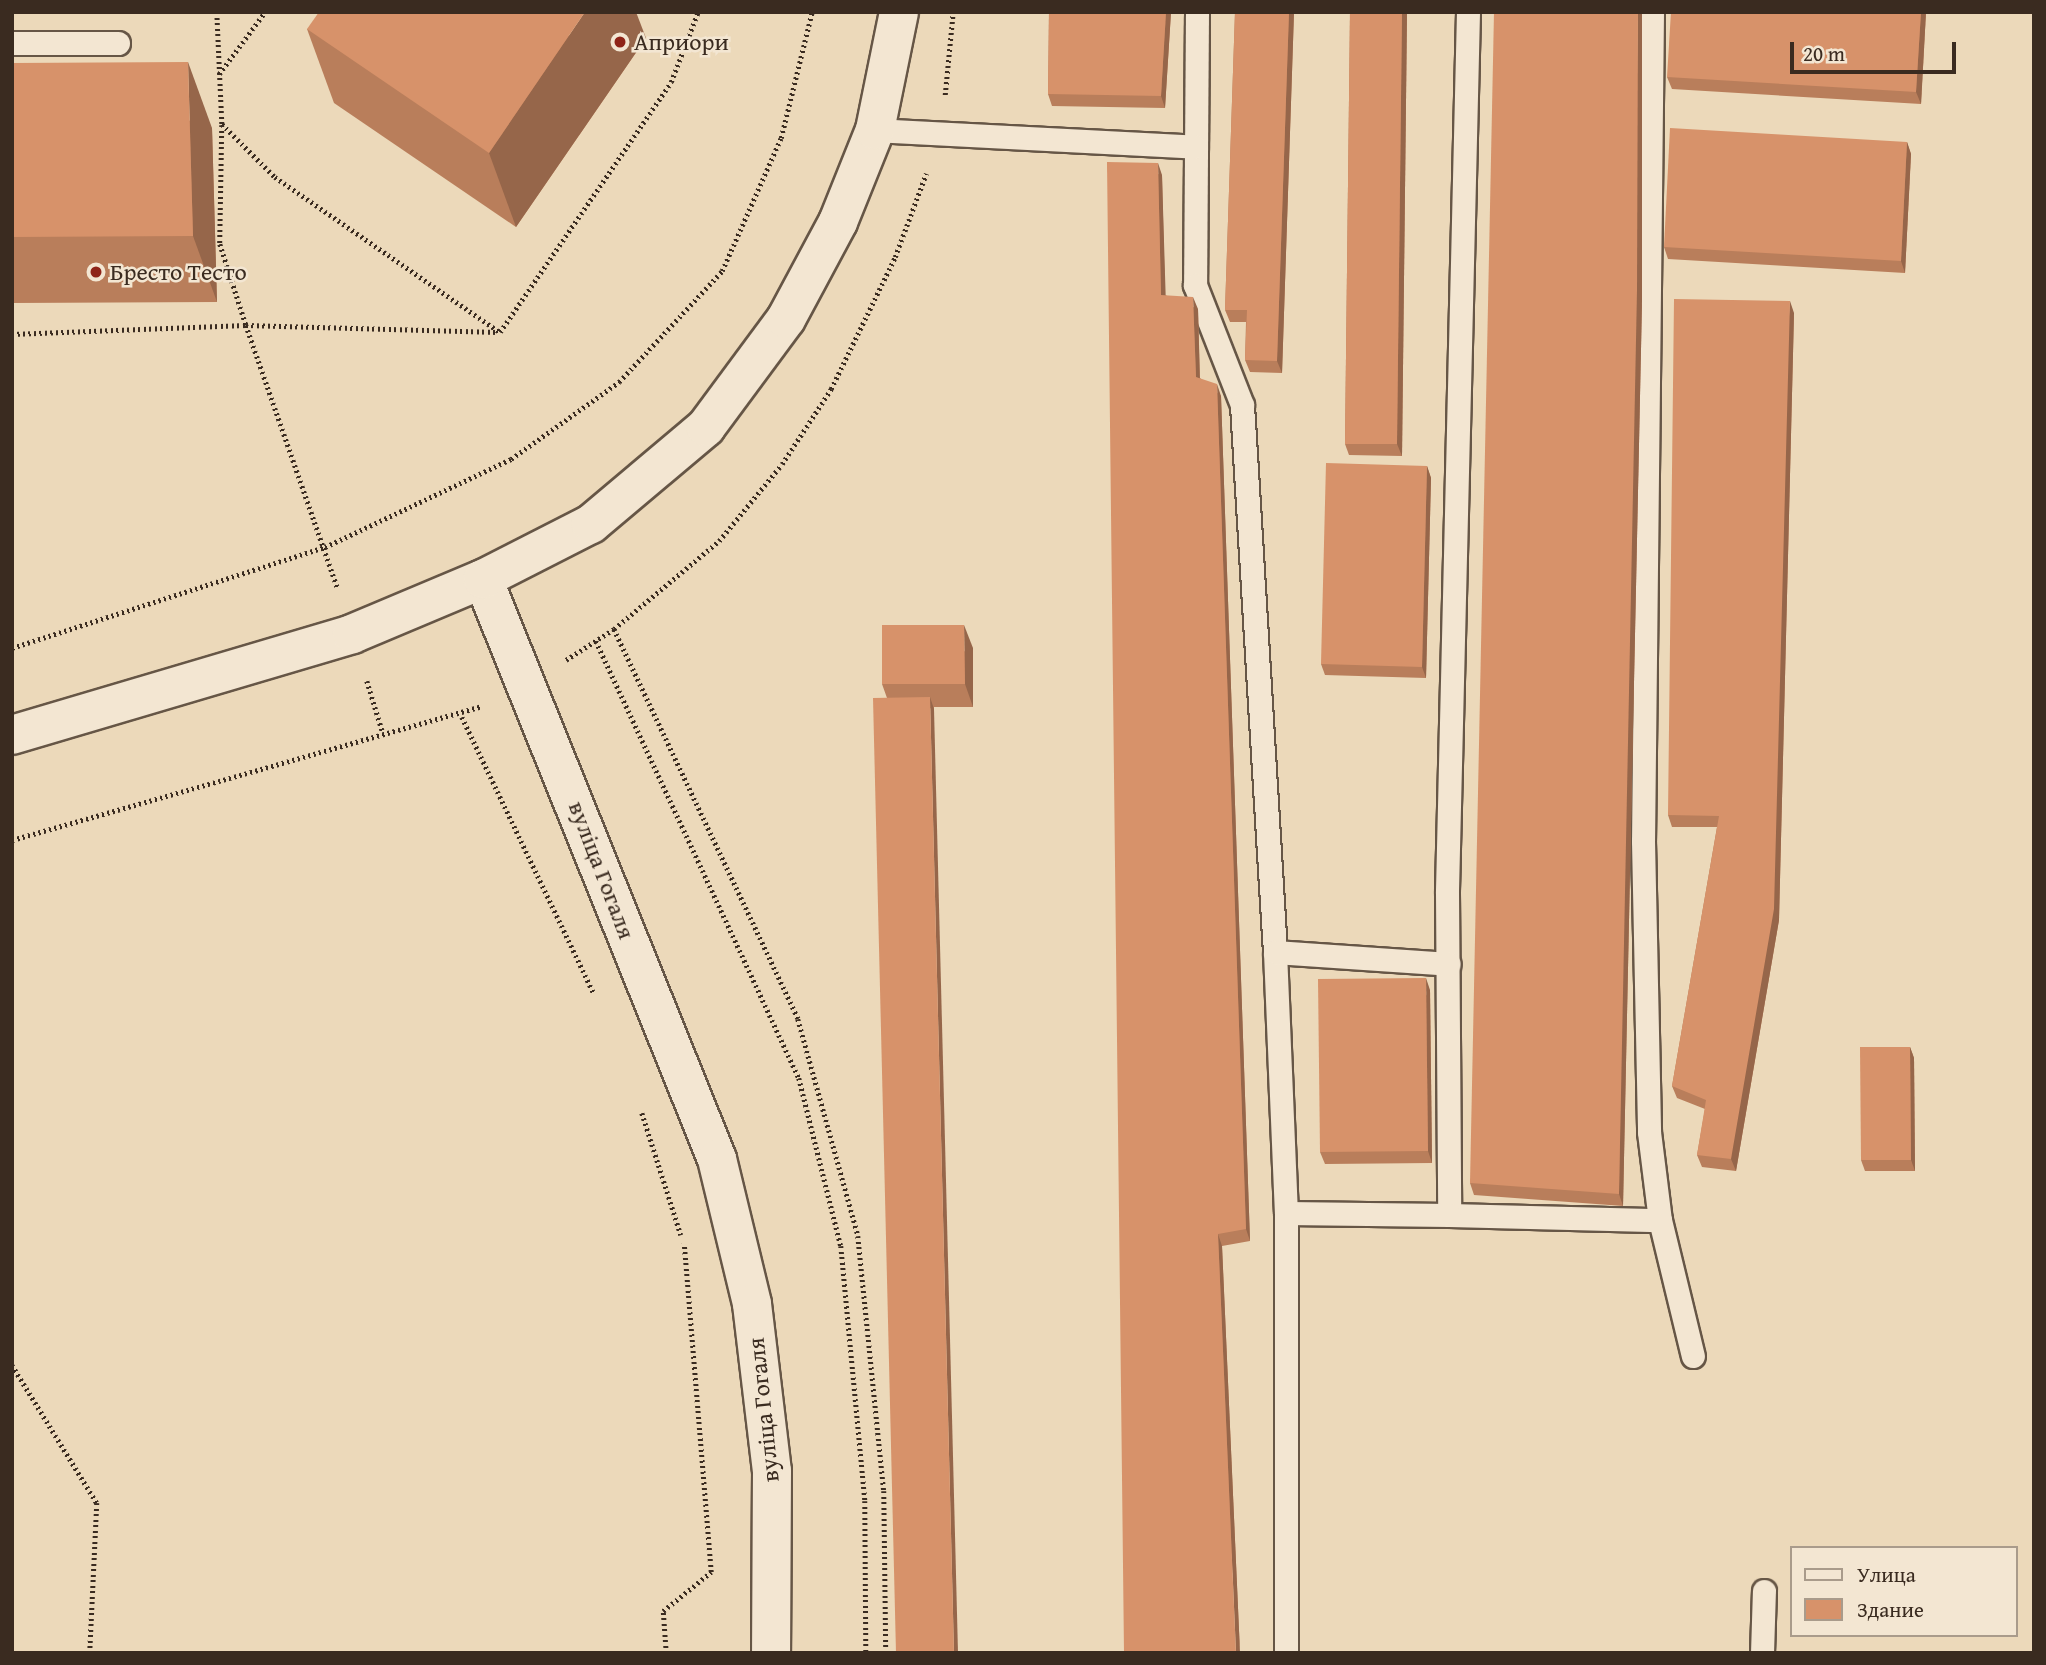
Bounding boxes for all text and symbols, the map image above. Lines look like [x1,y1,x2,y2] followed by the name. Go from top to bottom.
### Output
[634,28,729,56] place label: Априори
[1794,28,1960,72] scale bar
[612,34,628,50] marker: Априори
[1803,38,1845,69] text: 20 m
[110,258,247,286] place label: Бресто Тесто
[88,264,104,280] marker: Бресто Тесто
[563,797,641,943] street label: вуліца Гогаля
[741,1336,785,1484] street label: вуліца Гогаля
[1790,1546,2018,1637] legend
[1857,1559,1916,1590] text: Улица
[1857,1594,1924,1625] text: Здание

